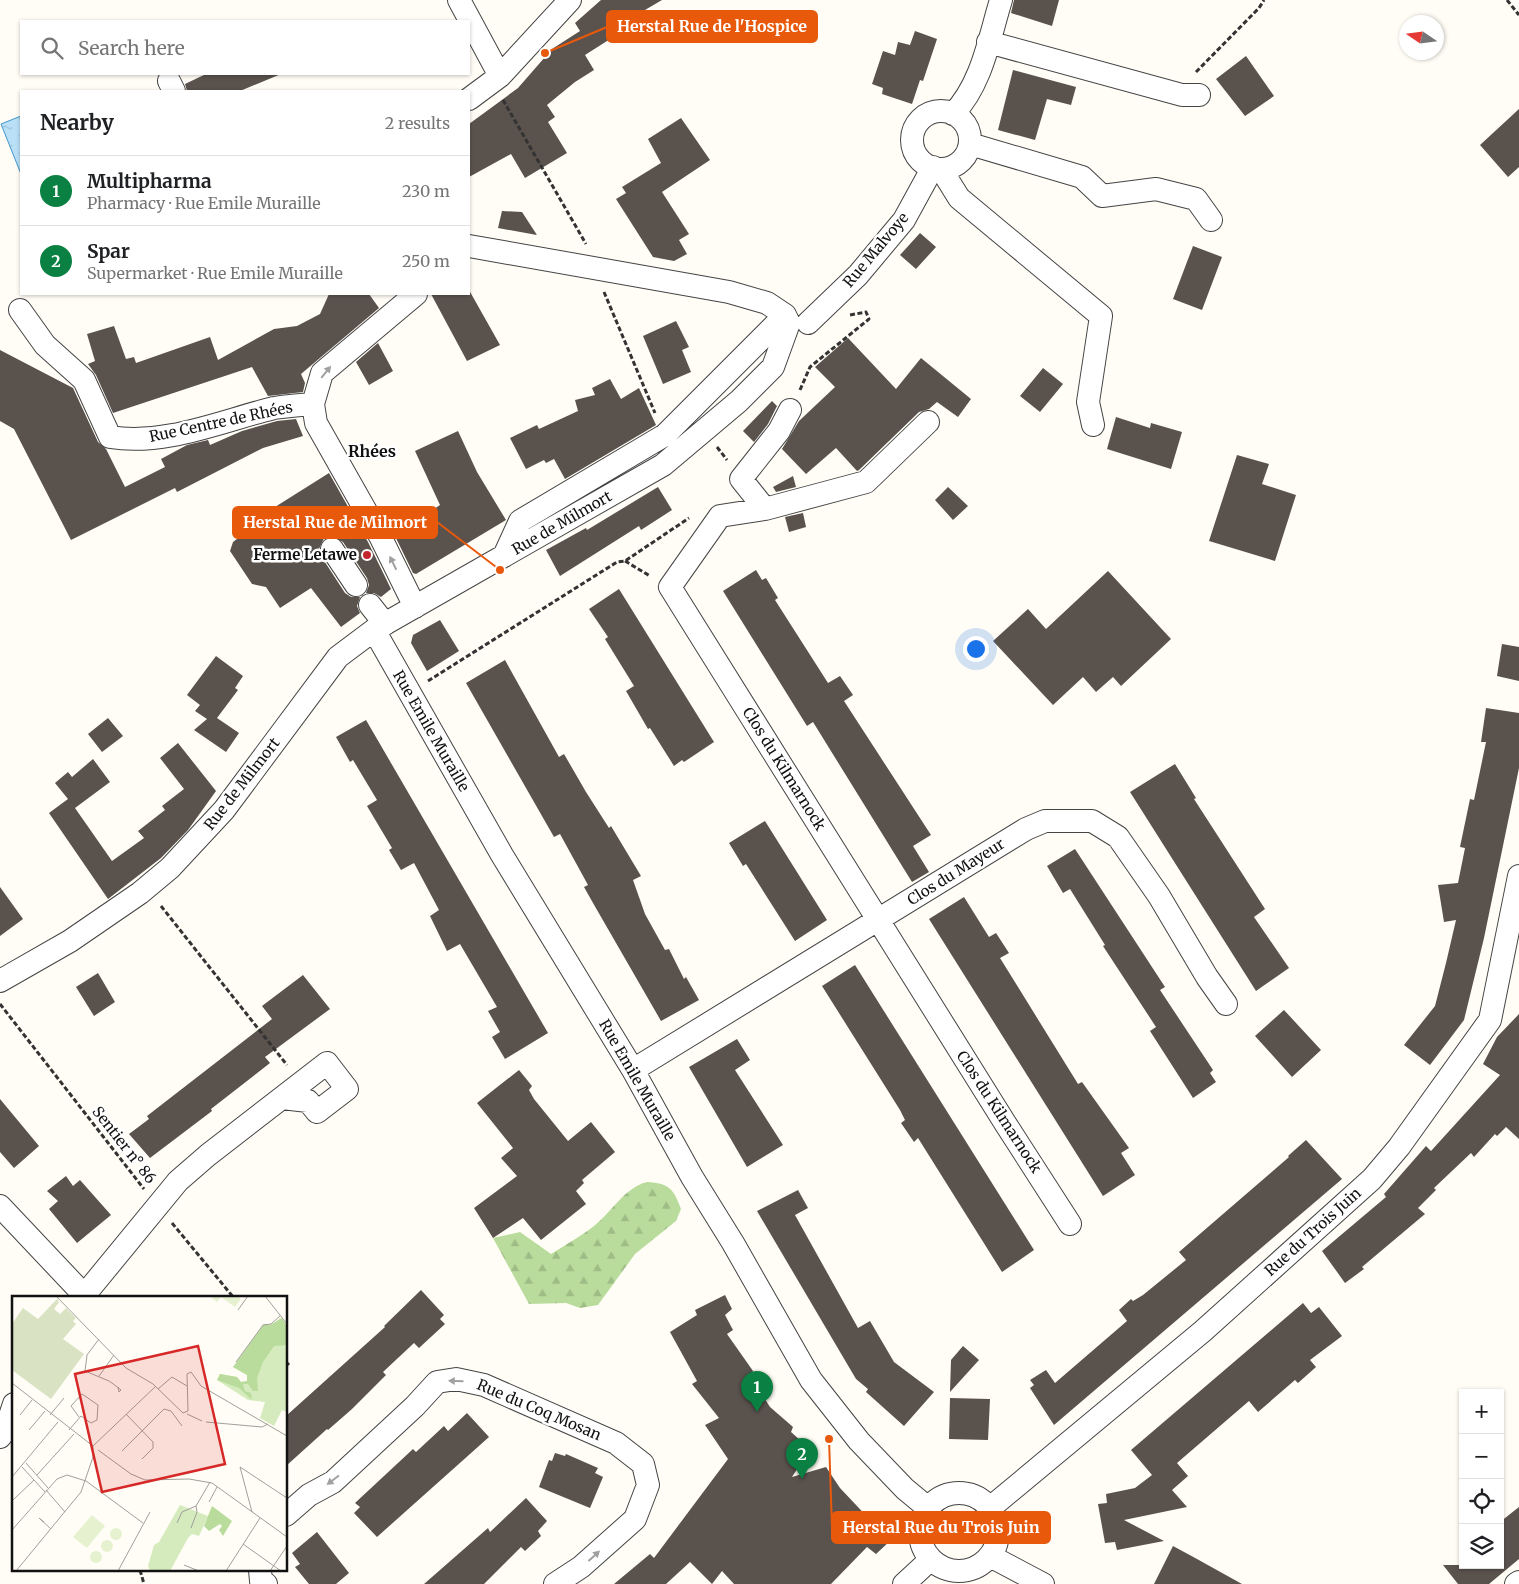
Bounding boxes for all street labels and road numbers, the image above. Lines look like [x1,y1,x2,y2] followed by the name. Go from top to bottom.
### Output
[839,208,913,291] street label: Rue Malvoye
[147,397,294,446] street label: Rue Centre de Rhées
[508,486,615,559] street label: Rue de Milmort
[389,667,474,795] street label: Rue Emile Muraille
[739,703,830,834] street label: Clos du Kilmarnock
[200,734,284,834] street label: Rue de Milmort
[904,834,1008,909] street label: Clos du Mayeur
[595,1016,680,1144] street label: Rue Emile Muraille
[953,1047,1046,1177] street label: Clos du Kilmarnock
[88,1102,160,1187] street label: Sentier n° 86
[1261,1183,1365,1280] street label: Rue du Trois Juin
[474,1375,604,1444] street label: Rue du Coq Mosan

